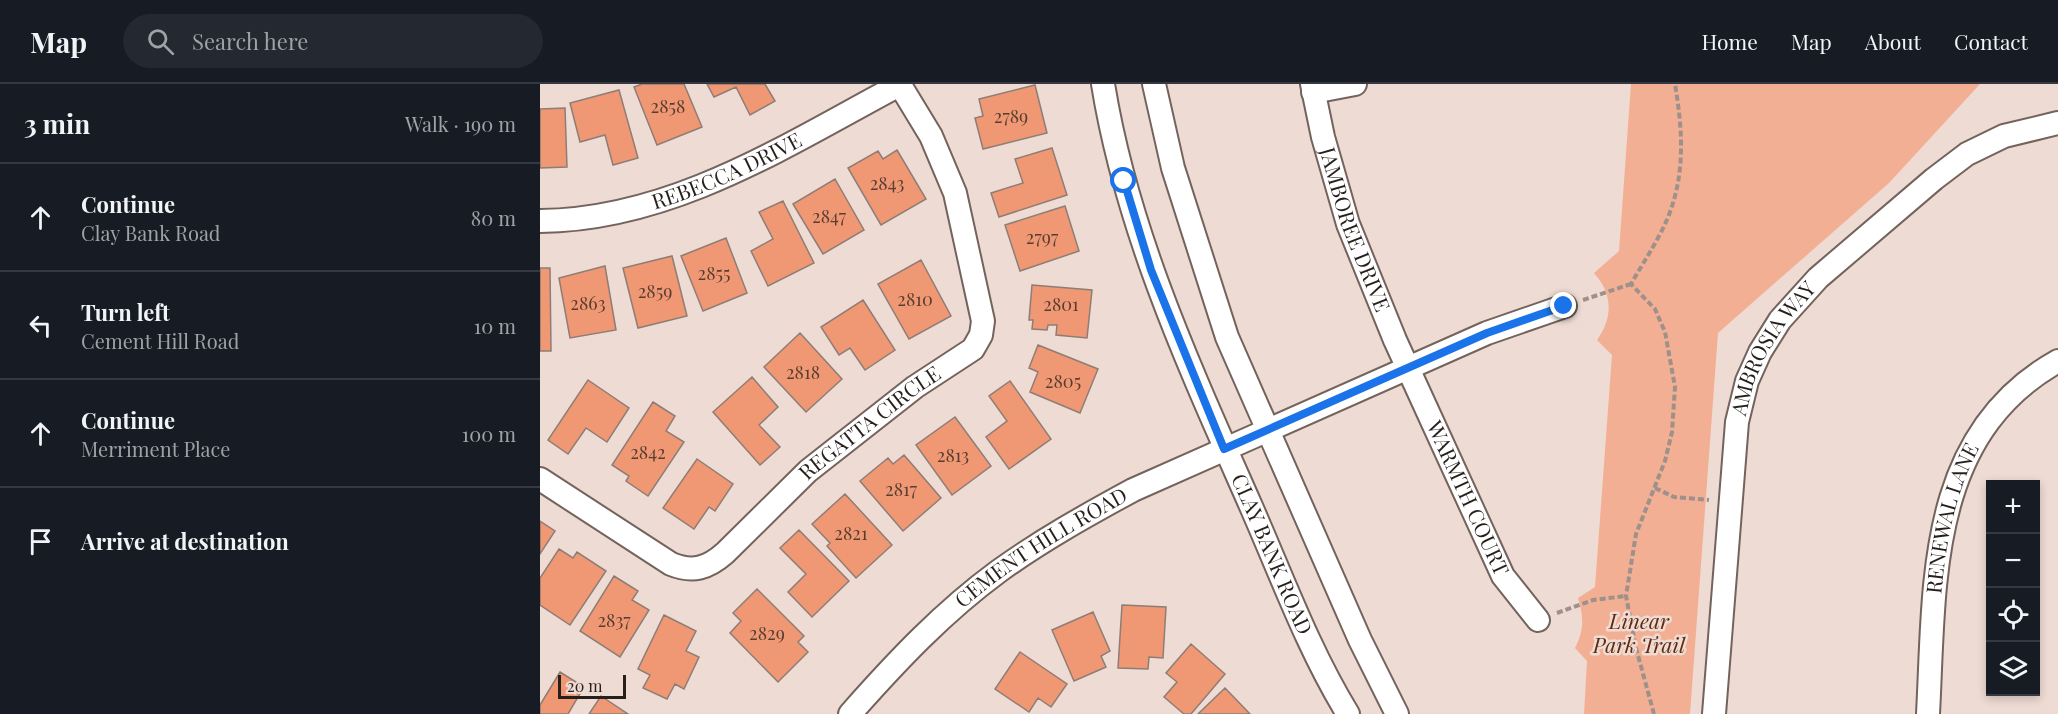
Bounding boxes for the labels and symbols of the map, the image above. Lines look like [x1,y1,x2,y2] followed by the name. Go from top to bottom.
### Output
[651,94,685,118] house number: 2858
[994,104,1028,128] house number: 2789
[648,125,806,215] street label: REBECCA DRIVE
[1314,143,1398,315] street label: JAMBOREE DRIVE
[1110,167,1136,193] route start
[870,171,904,195] house number: 2843
[812,204,847,228] house number: 2847
[1026,225,1059,249] house number: 2797
[698,261,730,285] house number: 2855
[1723,274,1821,419] street label: AMBROSIA WAY
[638,279,672,303] house number: 2859
[897,287,933,311] house number: 2810
[570,291,606,315] house number: 2863
[1043,292,1079,316] house number: 2801
[1550,292,1576,318] route end
[791,358,945,485] street label: REGATTA CIRCLE
[786,360,820,384] house number: 2818
[1045,369,1081,393] house number: 2805
[1421,415,1517,580] street label: WARMTH COURT
[1918,437,1984,595] street label: RENEWAL LANE
[630,440,666,464] house number: 2842
[937,443,969,467] house number: 2813
[1226,469,1320,638] street label: CLAY BANK ROAD
[885,477,918,501] house number: 2817
[948,480,1132,613] street label: CEMENT HILL ROAD
[834,521,868,545] house number: 2821
[1592,606,1686,658] park label: Linear Park Trail
[597,608,631,632] house number: 2837
[749,621,785,645] house number: 2829
[558,672,626,700] scale bar

